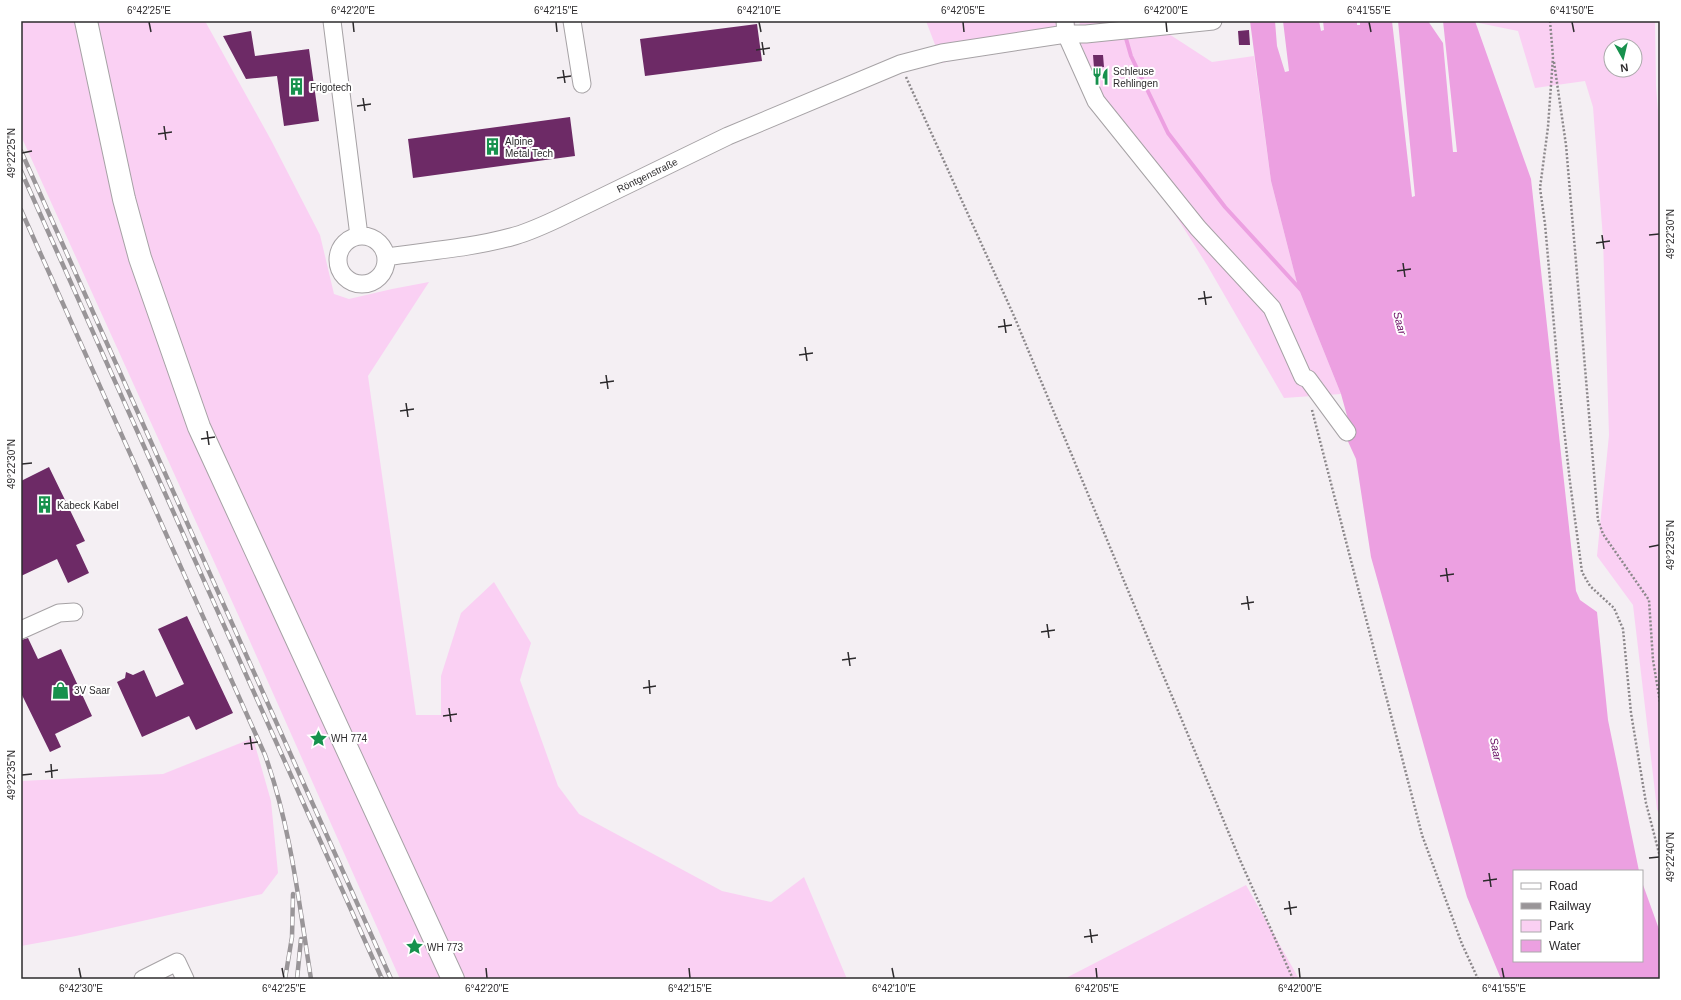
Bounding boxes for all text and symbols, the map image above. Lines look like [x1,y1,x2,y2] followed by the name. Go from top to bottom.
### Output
[127,5,171,16] text: 6°42'25"E
[331,5,375,16] text: 6°42'20"E
[534,5,578,16] text: 6°42'15"E
[737,5,781,16] text: 6°42'10"E
[941,5,985,16] text: 6°42'05"E
[1144,5,1188,16] text: 6°42'00"E
[1347,5,1391,16] text: 6°41'55"E
[1550,5,1594,16] text: 6°41'50"E
[1603,38,1643,78] north arrow
[1620,61,1629,74] text: N
[1113,66,1158,89] place label: Schleuse Rehlingen
[1090,67,1110,87] restaurant icon: Schleuse Rehlingen
[287,77,307,97] building icon: Frigotech
[310,82,352,93] place label: Frigotech
[6,128,17,178] text: 49°22'25"N
[505,136,553,159] place label: Alpine Metal Tech
[482,137,502,157] building icon: Alpine Metal Tech
[615,156,680,195] street label: Röntgenstraße
[1665,209,1676,259] text: 49°22'30"N
[1391,310,1409,337] water label: Saar
[6,439,17,489] text: 49°22'30"N
[34,495,54,515] building icon: Kabeck Kabel
[57,500,119,511] place label: Kabeck Kabel
[1665,520,1676,570] text: 49°22'35"N
[51,680,71,700] shop icon: 3V Saar
[74,685,111,696] place label: 3V Saar
[308,728,328,748] place icon: WH 774
[331,733,368,744] place label: WH 774
[1488,737,1504,763] water label: Saar
[6,750,17,800] text: 49°22'35"N
[1665,832,1676,882] text: 49°22'40"N
[1513,870,1643,962] legend
[1549,879,1578,893] text: Road
[1549,899,1591,913] text: Railway
[1549,919,1575,933] text: Park
[404,937,424,957] place icon: WH 773
[1549,939,1581,953] text: Water
[427,942,464,953] place label: WH 773
[59,983,103,994] text: 6°42'30"E
[262,983,306,994] text: 6°42'25"E
[465,983,509,994] text: 6°42'20"E
[668,983,712,994] text: 6°42'15"E
[872,983,916,994] text: 6°42'10"E
[1075,983,1119,994] text: 6°42'05"E
[1278,983,1322,994] text: 6°42'00"E
[1482,983,1526,994] text: 6°41'55"E

